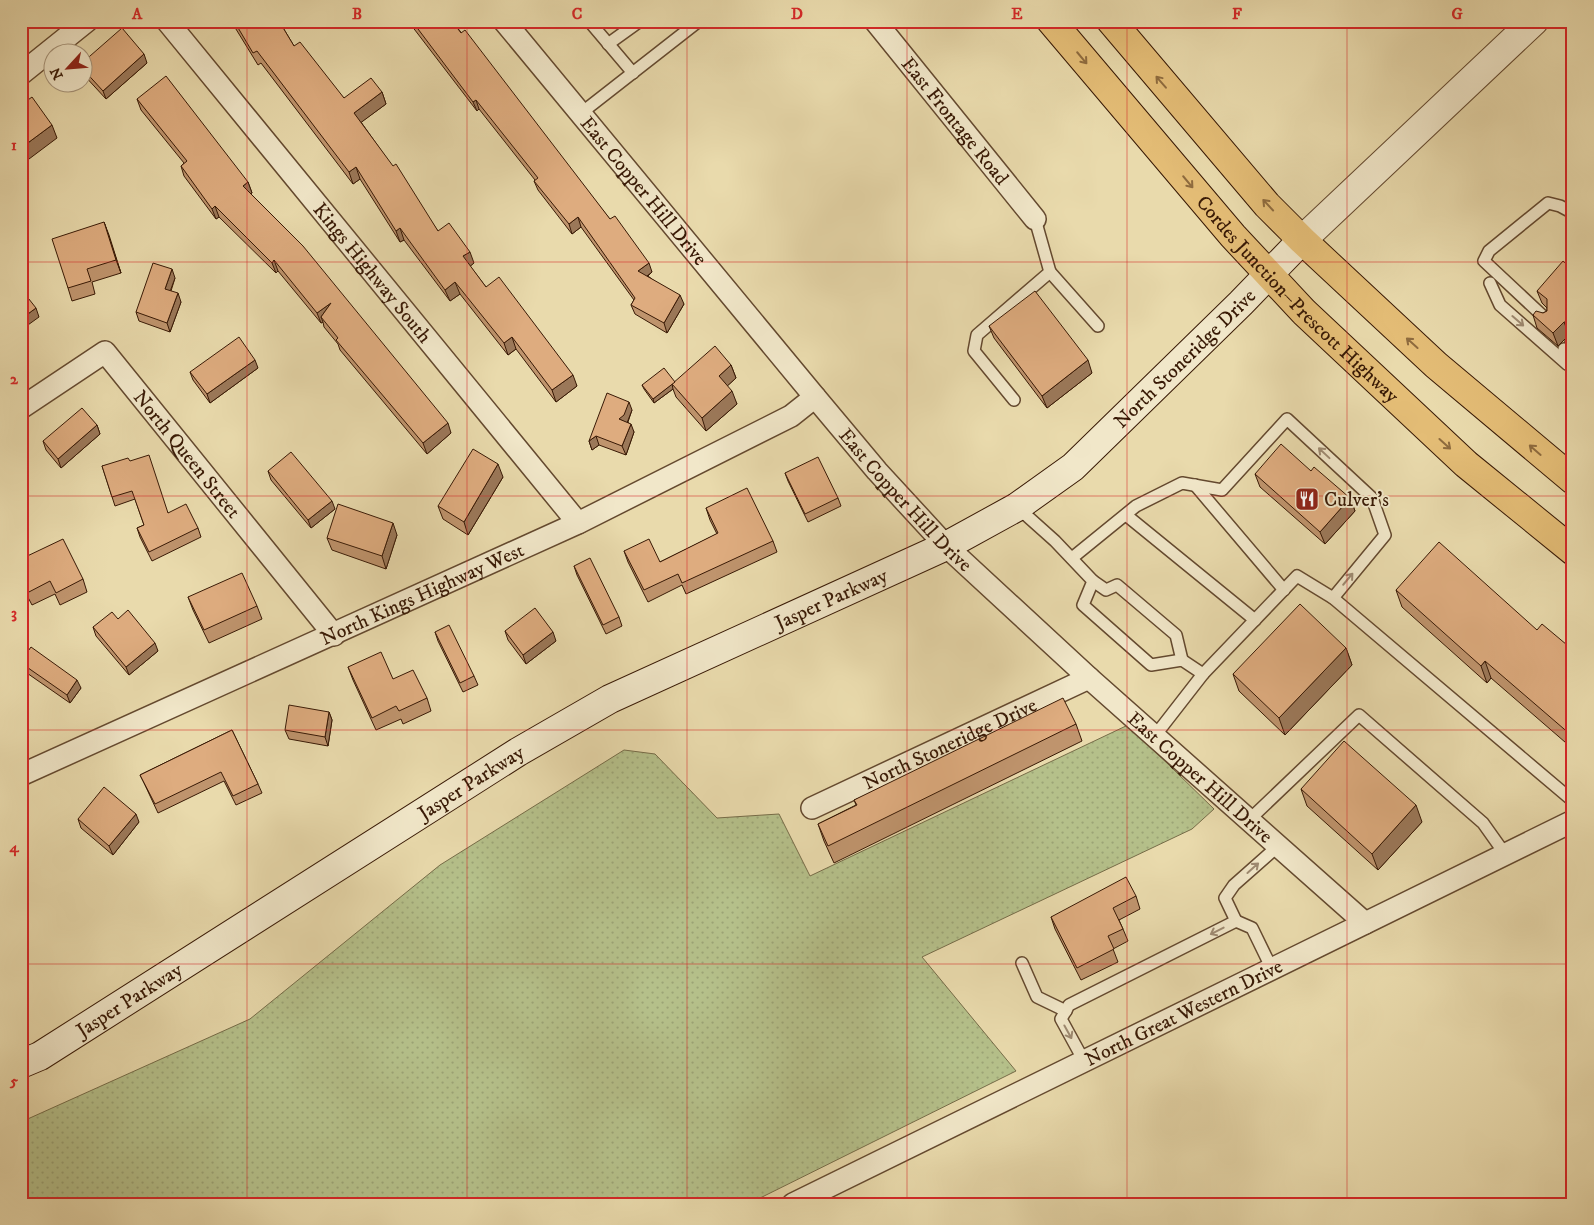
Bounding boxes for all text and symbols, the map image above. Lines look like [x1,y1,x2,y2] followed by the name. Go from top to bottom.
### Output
[131,4,143,24] text: A
[352,4,362,24] text: B
[572,4,582,24] text: C
[791,4,803,24] text: D
[1011,4,1023,24] text: E
[1232,4,1242,24] text: F
[1451,4,1463,24] text: G
[42,42,92,92] north arrow
[895,52,1014,191] street label: East Frontage Road
[1077,52,1088,65] one-way arrow
[46,64,68,82] text: N
[1156,76,1167,89] one-way arrow
[574,112,712,271] street label: East Copper Hill Drive
[11,135,17,155] text: 1
[1182,176,1193,189] one-way arrow
[1190,191,1404,409] street label: Cordes Junction–Prescott Highway
[307,198,437,349] street label: Kings Highway South
[1262,199,1274,212] one-way arrow
[1109,284,1262,434] street label: North Stoneridge Drive
[1512,316,1525,327] one-way arrow
[1405,338,1418,349] one-way arrow
[10,369,19,389] text: 2
[127,386,246,524] street label: North Queen Street
[833,424,977,578] street label: East Copper Hill Drive
[1438,439,1451,450] one-way arrow
[1528,444,1541,456] one-way arrow
[1317,447,1330,458] one-way arrow
[1294,486,1320,512] restaurant icon: Culver's
[1324,488,1389,513] place label: Culver's
[317,538,528,652] street label: North Kings Highway West
[770,563,892,637] street label: Jasper Parkway
[1343,572,1354,585] one-way arrow
[11,603,17,623] text: 3
[859,693,1041,796] street label: North Stoneridge Drive
[1122,707,1277,849] street label: East Copper Hill Drive
[412,740,530,827] street label: Jasper Parkway
[8,837,19,857] text: 4
[1247,863,1260,874] one-way arrow
[1210,926,1225,936] one-way arrow
[1081,955,1287,1073] street label: North Great Western Drive
[70,957,188,1045] street label: Jasper Parkway
[1063,1025,1073,1040] one-way arrow
[9,1071,18,1091] text: 5

